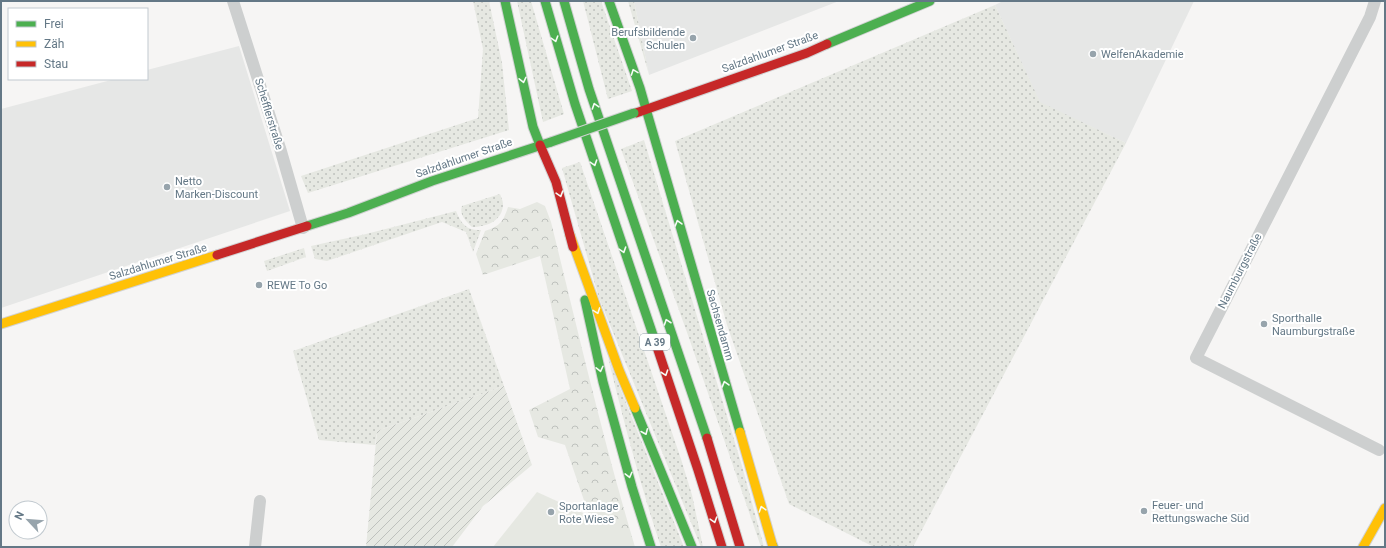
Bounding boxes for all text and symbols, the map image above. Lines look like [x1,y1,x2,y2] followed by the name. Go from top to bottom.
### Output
[8,8,148,80] legend
[44,17,64,31] text: Frei
[611,26,685,52] place label: Berufsbildende Schulen
[720,28,820,75] street label: Salzdahlumer Straße
[688,33,698,43] marker: Berufsbildende Schulen
[550,35,559,42] one-way arrow
[44,37,64,51] text: Zäh
[1101,48,1184,61] place label: WelfenAkademie
[1088,49,1098,59] marker: WelfenAkademie
[44,57,68,71] text: Stau
[631,68,639,75] one-way arrow
[252,77,286,152] street label: Schefflerstraße
[518,77,526,83] one-way arrow
[591,102,599,109] one-way arrow
[414,135,514,181] street label: Salzdahlumer Straße
[589,159,598,166] one-way arrow
[175,175,258,201] place label: Netto Marken-Discount
[162,182,172,192] marker: Netto Marken-Discount
[555,191,564,198] one-way arrow
[674,219,683,226] one-way arrow
[1215,231,1265,311] street label: Naumburgstraße
[108,241,209,283] street label: Salzdahlumer Straße
[618,247,627,254] one-way arrow
[267,279,327,292] place label: REWE To Go
[254,280,264,290] marker: REWE To Go
[704,288,736,362] street label: Sachsendamm
[593,308,601,315] one-way arrow
[1272,312,1355,338] place label: Sporthalle Naumburgstraße
[664,318,672,325] one-way arrow
[1259,319,1269,329] marker: Sporthalle Naumburgstraße
[640,334,670,350] road number: A 39
[596,365,604,372] one-way arrow
[661,370,669,377] one-way arrow
[721,381,730,388] one-way arrow
[640,428,648,436] one-way arrow
[624,472,632,478] one-way arrow
[1152,499,1249,525] place label: Feuer- und Rettungswache Süd
[8,500,48,540] north arrow
[559,500,618,526] place label: Sportanlage Rote Wiese
[758,506,767,513] one-way arrow
[1139,506,1149,516] marker: Feuer- und Rettungswache Süd
[546,507,556,517] marker: Sportanlage Rote Wiese
[12,509,27,522] text: N
[709,517,718,524] one-way arrow

